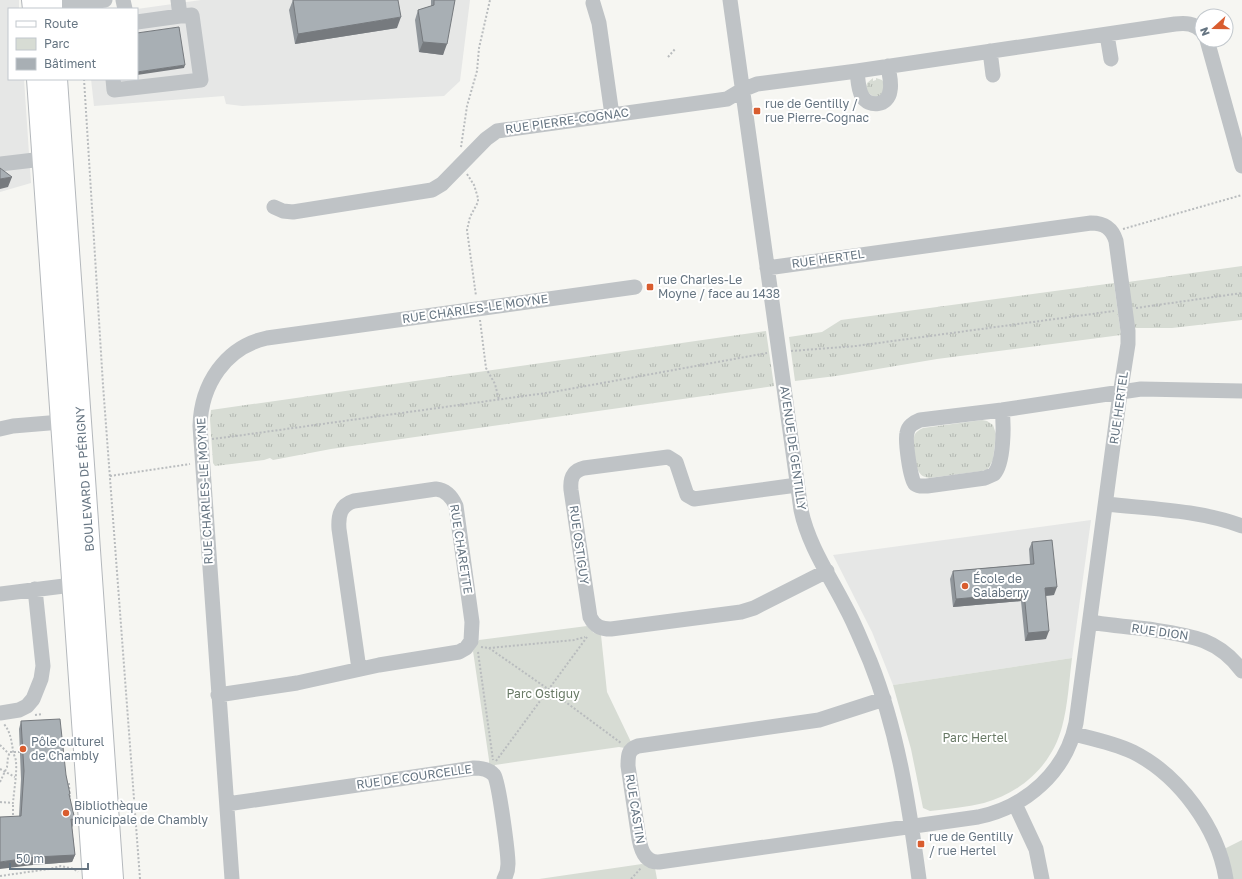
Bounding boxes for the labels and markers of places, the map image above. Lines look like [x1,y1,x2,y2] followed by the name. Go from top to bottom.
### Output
[765,96,870,125] place label: rue de Gentilly / rue Pierre-Cognac
[752,106,762,116] marker: rue de Gentilly / rue Pierre-Cognac
[658,272,780,301] place label: rue Charles-Le Moyne / face au 1438
[645,282,655,292] marker: rue Charles-Le Moyne / face au 1438
[973,571,1029,600] place label: École de Salaberry
[960,581,970,591] marker: École de Salaberry
[31,734,105,763] place label: Pôle culturel de Chambly
[18,744,28,754] marker: Pôle culturel de Chambly
[74,798,208,827] place label: Bibliothèque municipale de Chambly
[61,808,71,818] marker: Bibliothèque municipale de Chambly
[929,829,1013,858] place label: rue de Gentilly / rue Hertel
[916,839,926,849] marker: rue de Gentilly / rue Hertel

